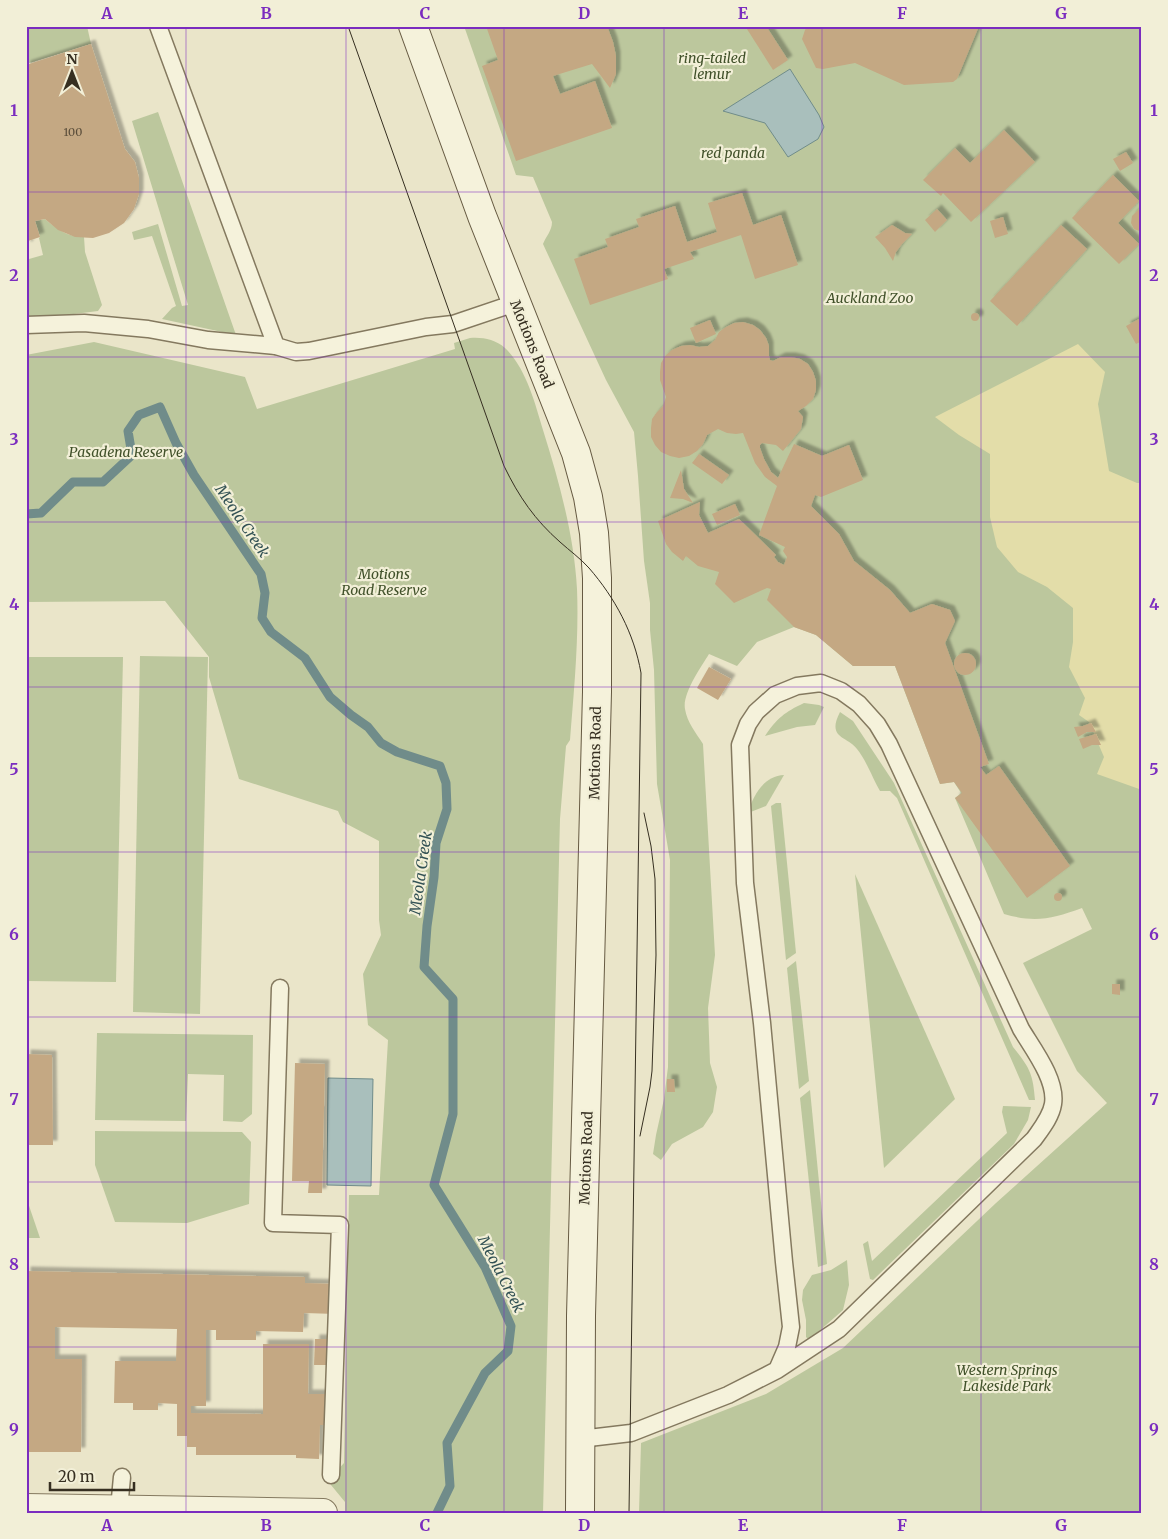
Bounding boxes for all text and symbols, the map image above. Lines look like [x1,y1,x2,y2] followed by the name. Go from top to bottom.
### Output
[100,3,113,23] text: A
[260,3,272,23] text: B
[420,3,430,23] text: C
[578,3,590,23] text: D
[738,3,749,23] text: E
[897,3,907,23] text: F
[1055,3,1067,23] text: G
[48,48,98,98] north arrow
[678,49,746,83] park label: ring-tailed lemur
[66,50,78,68] text: N
[10,100,18,120] text: 1
[1150,100,1158,120] text: 1
[64,125,82,139] house number: 100
[701,144,765,162] park label: red panda
[9,265,19,285] text: 2
[1149,265,1159,285] text: 2
[825,289,914,307] park label: Auckland Zoo
[506,297,558,391] street label: Motions Road
[9,429,19,449] text: 3
[1149,429,1159,449] text: 3
[69,443,183,461] park label: Pasadena Reserve
[211,480,274,561] water label: Meola Creek
[341,565,427,599] park label: Motions Road Reserve
[9,594,19,614] text: 4
[1149,594,1159,614] text: 4
[585,706,605,800] street label: Motions Road
[9,759,19,779] text: 5
[1149,759,1159,779] text: 5
[405,829,436,917] water label: Meola Creek
[9,924,19,944] text: 6
[1149,924,1159,944] text: 6
[9,1089,19,1109] text: 7
[1149,1089,1159,1109] text: 7
[575,1110,597,1205] street label: Motions Road
[474,1231,529,1316] water label: Meola Creek
[9,1254,19,1274] text: 8
[1149,1254,1159,1274] text: 8
[956,1361,1058,1395] park label: Western Springs Lakeside Park
[9,1419,19,1439] text: 9
[1149,1419,1159,1439] text: 9
[50,1459,134,1491] scale bar
[58,1467,95,1486] text: 20 m
[100,1515,113,1535] text: A
[260,1515,272,1535] text: B
[420,1515,430,1535] text: C
[578,1515,590,1535] text: D
[738,1515,749,1535] text: E
[897,1515,907,1535] text: F
[1055,1515,1067,1535] text: G

